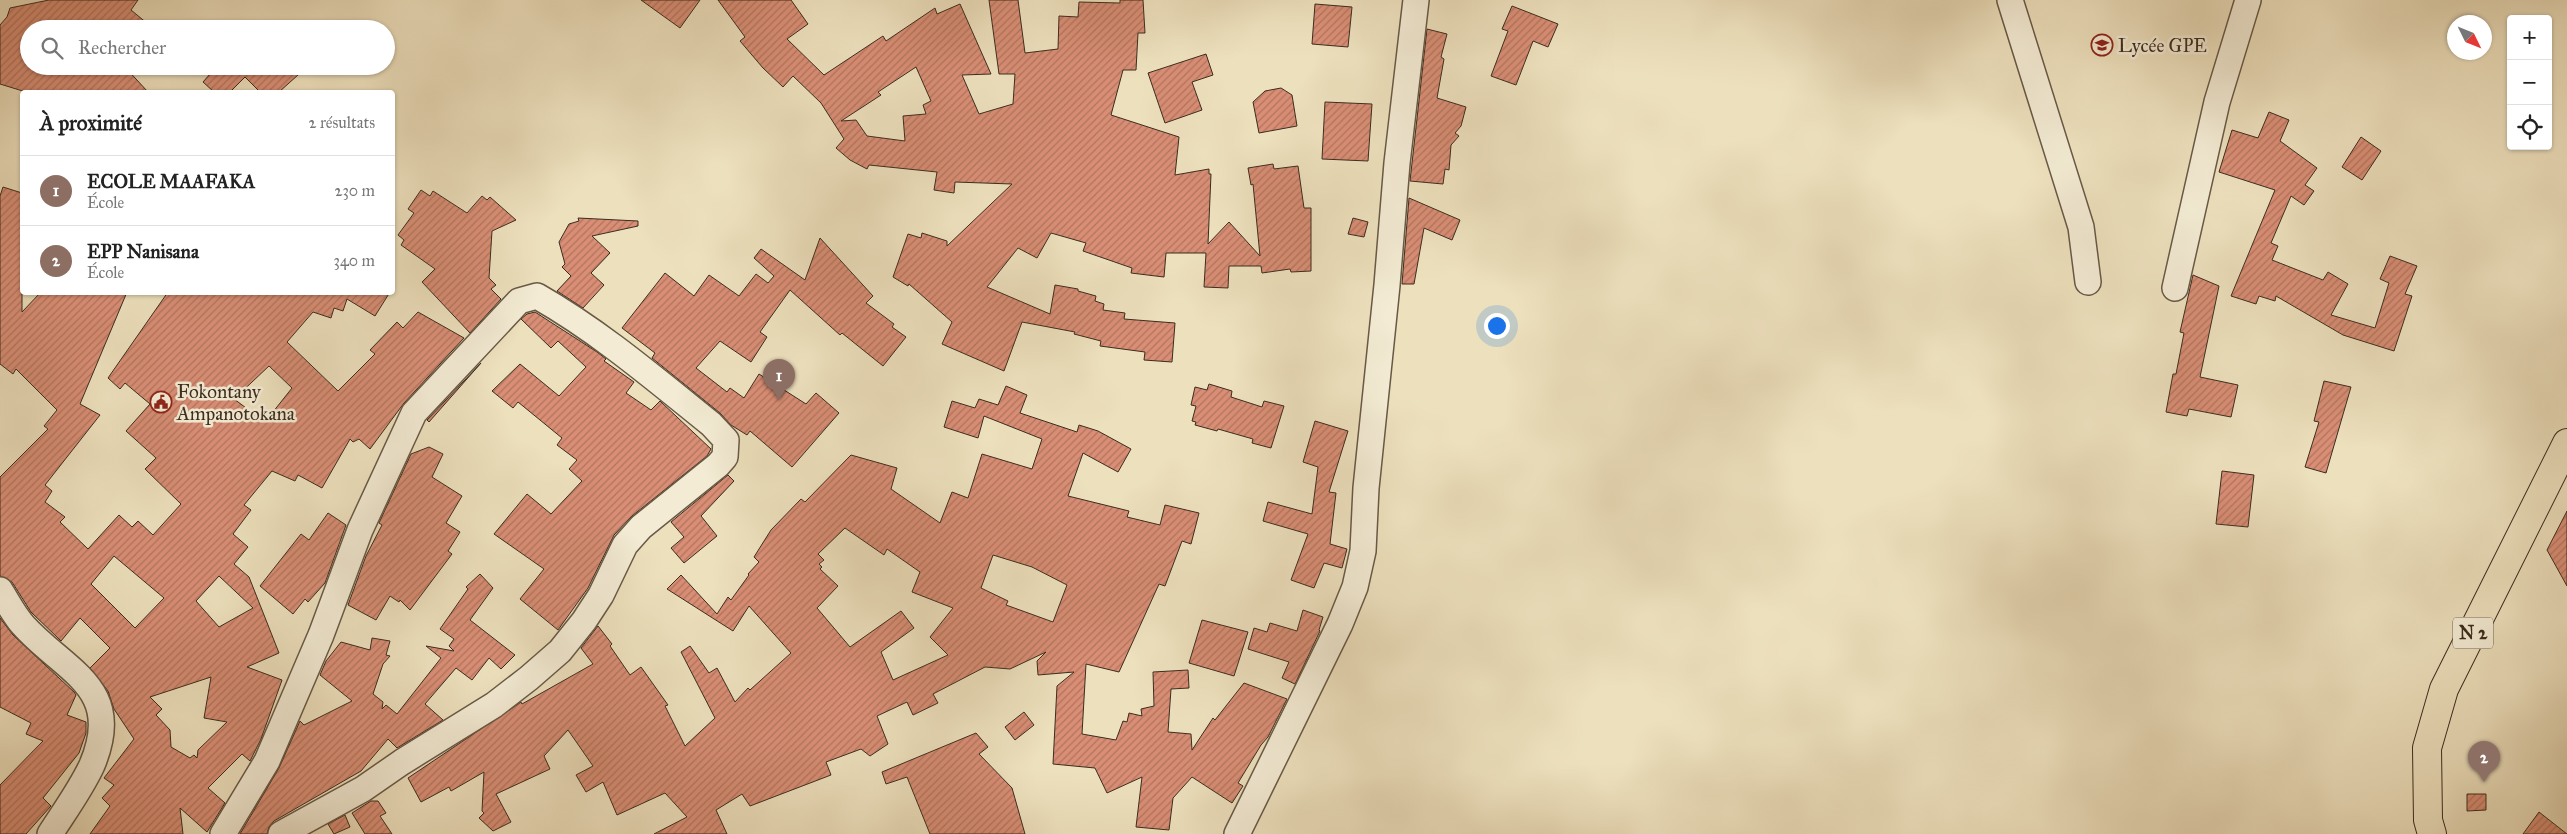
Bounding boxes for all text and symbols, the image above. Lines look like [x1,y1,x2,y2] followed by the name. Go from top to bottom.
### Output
[2447,15,2492,60] north arrow
[2507,15,2552,150] map controls
[2507,15,2552,60] button: +
[20,20,395,75] search box
[2090,33,2114,57] school or university icon: Lycée GPE
[38,34,66,62] icon: search
[2118,34,2207,57] place label: Lycée GPE
[78,36,166,59] text: Rechercher
[2507,60,2552,105] button: −
[2507,105,2552,150] button: locate
[40,110,142,136] text: À proximité
[309,113,375,132] text: 2 résultats
[87,170,255,193] text: ECOLE MAAFAKA
[53,181,59,200] text: 1
[335,181,375,200] text: 230 m
[87,193,124,212] text: École
[87,240,199,263] text: EPP Nanisana
[52,251,60,270] text: 2
[333,251,375,270] text: 340 m
[87,263,124,282] text: École
[1484,313,1510,339] your location
[763,359,795,400] pin: 1
[176,380,296,425] place label: Fokontany Ampanotokana
[149,390,173,414] public building icon: Fokontany Ampanotokana
[2453,618,2493,648] road number: N 2
[2468,741,2500,782] pin: 2

